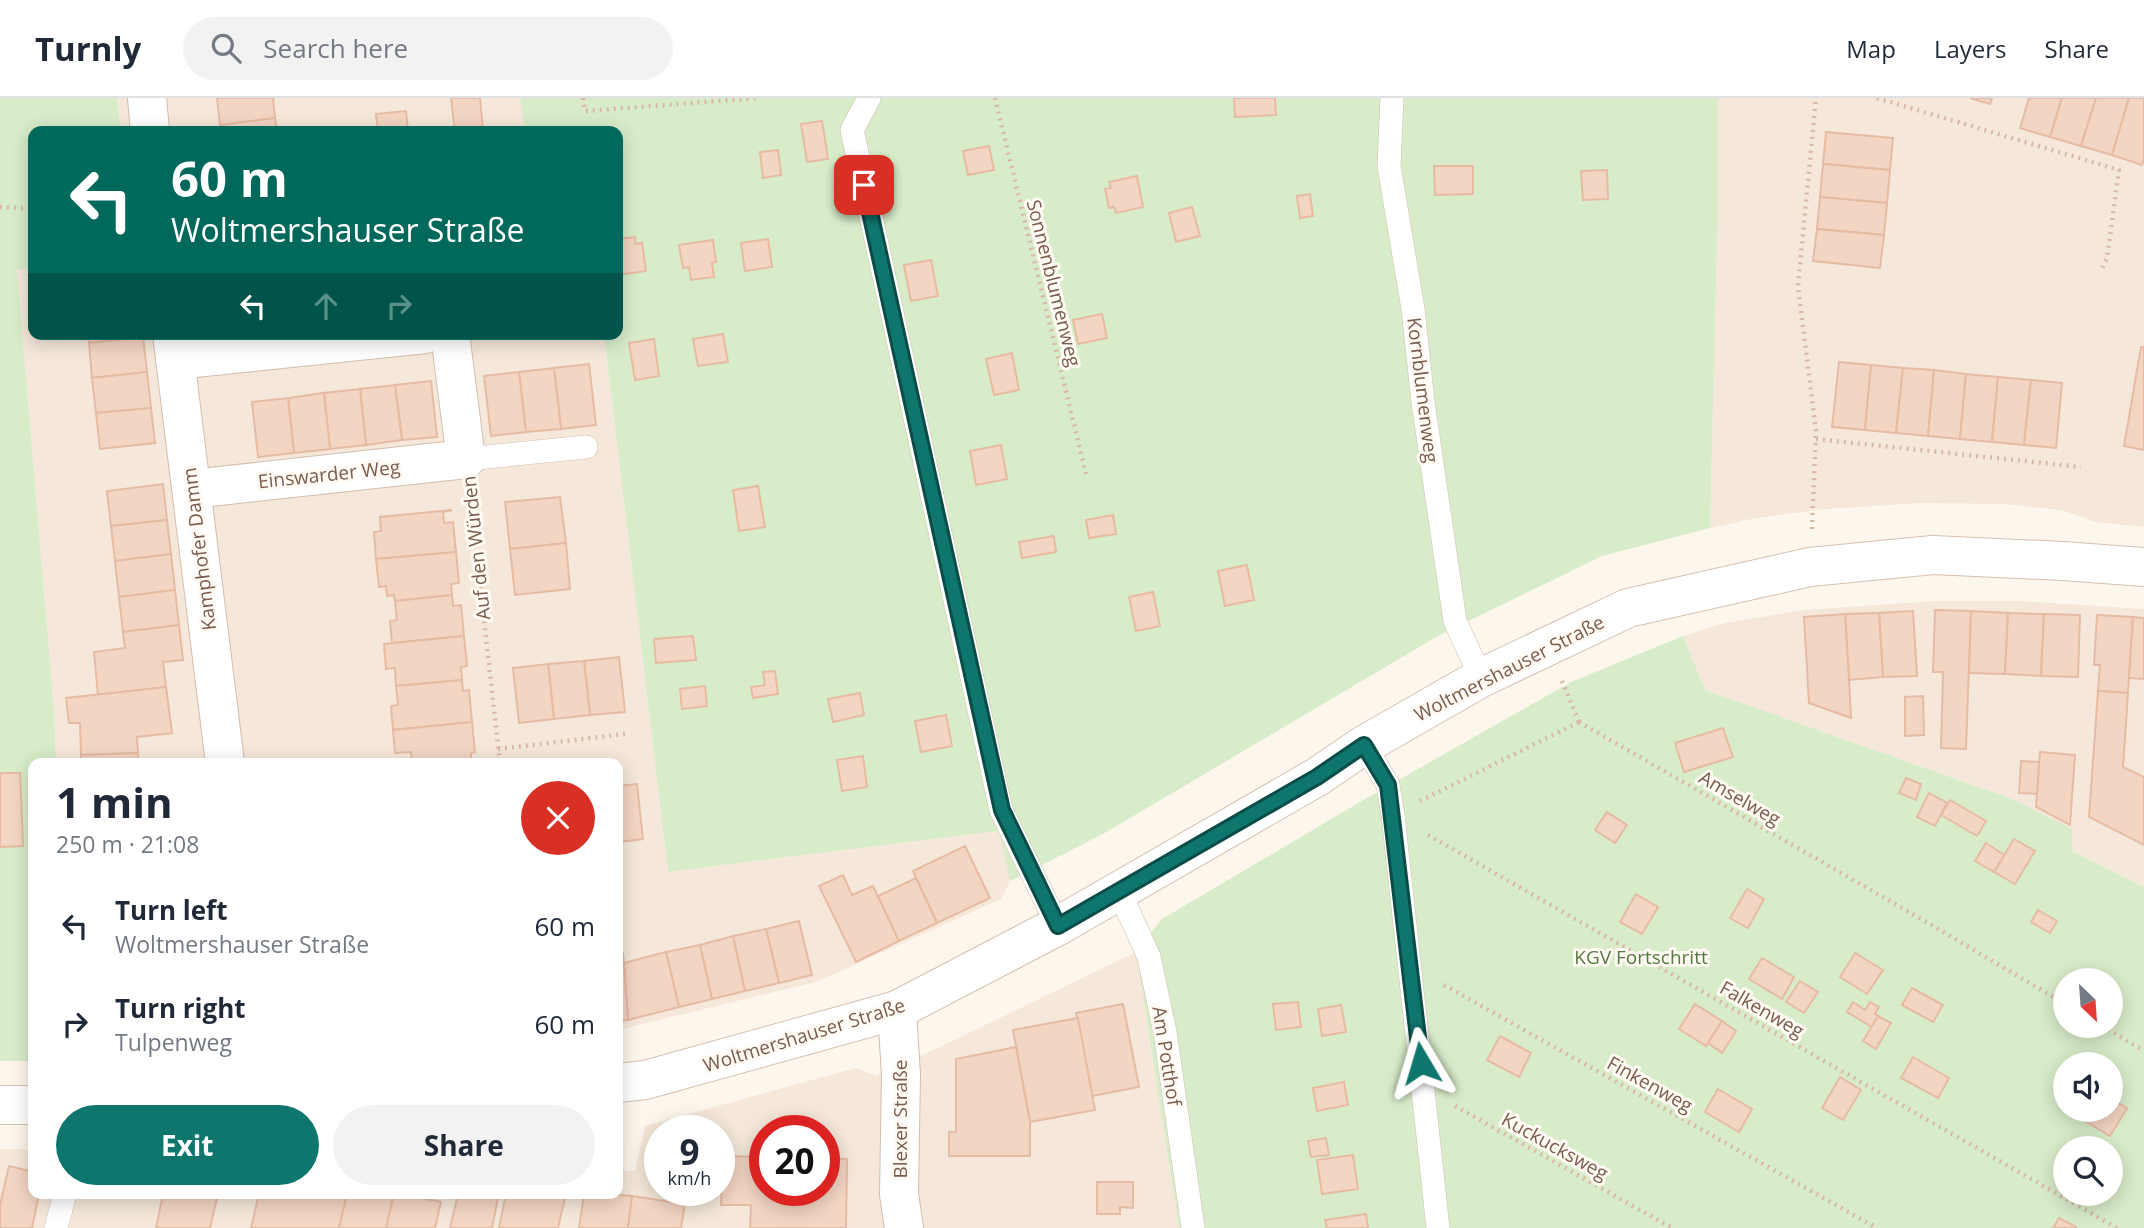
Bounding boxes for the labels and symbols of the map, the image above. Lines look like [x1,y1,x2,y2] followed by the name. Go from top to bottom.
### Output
[834,155,894,215] pin
[1021,197,1087,369] street label: Sonnenblumenweg
[1401,316,1445,464] street label: Kornblumenweg
[257,454,401,494] street label: Einswarder Weg
[176,466,222,632] street label: Kamphofer Damm
[456,475,496,621] street label: Auf den Würden
[1410,609,1608,727] street label: Woltmershauser Straße
[1695,764,1785,832] street label: Amselweg
[1574,944,1708,970] park label: KGV Fortschritt
[2053,968,2123,1038] north arrow
[1715,974,1809,1044] street label: Falkenweg
[700,992,908,1078] street label: Woltmershauser Straße
[1146,1004,1188,1109] street label: Am Potthof
[1384,1026,1458,1100] position arrow
[1602,1050,1698,1118] street label: Finkenweg
[887,1059,913,1179] street label: Blexer Straße
[1497,1106,1613,1186] street label: Kuckucksweg
[749,1115,840,1206] speed limit sign: 20

